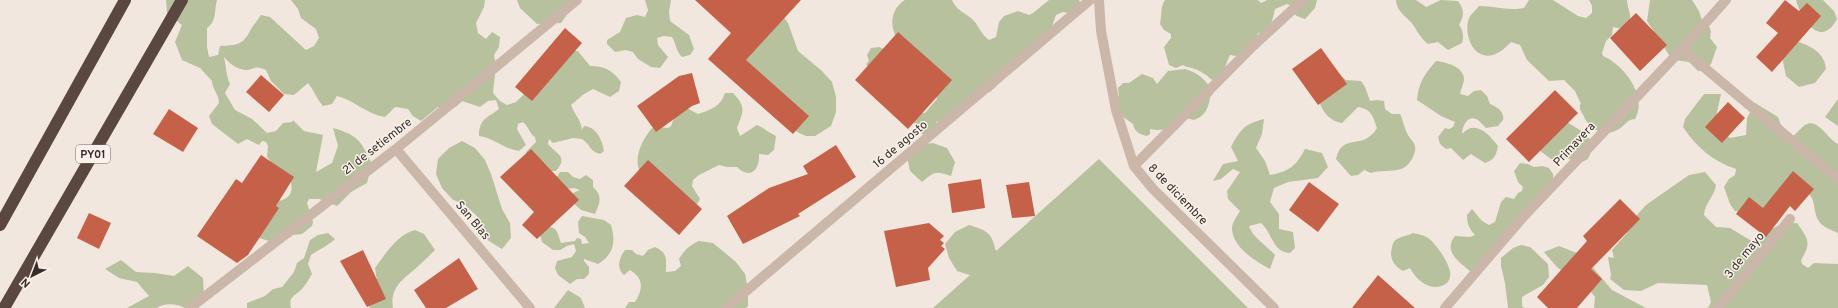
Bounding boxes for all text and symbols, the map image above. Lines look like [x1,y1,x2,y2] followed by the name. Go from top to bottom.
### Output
[340,115,416,179] street label: 21 de setiembre
[870,117,932,172] street label: 16 de agosto
[1550,119,1599,170] street label: Primavera
[76,145,110,163] road number: PY01
[1144,161,1211,229] street label: 8 de diciembre
[451,198,493,243] street label: San Blas
[1721,229,1769,282] street label: 3 de mayo
[12,256,52,296] north arrow
[18,275,34,291] text: N

